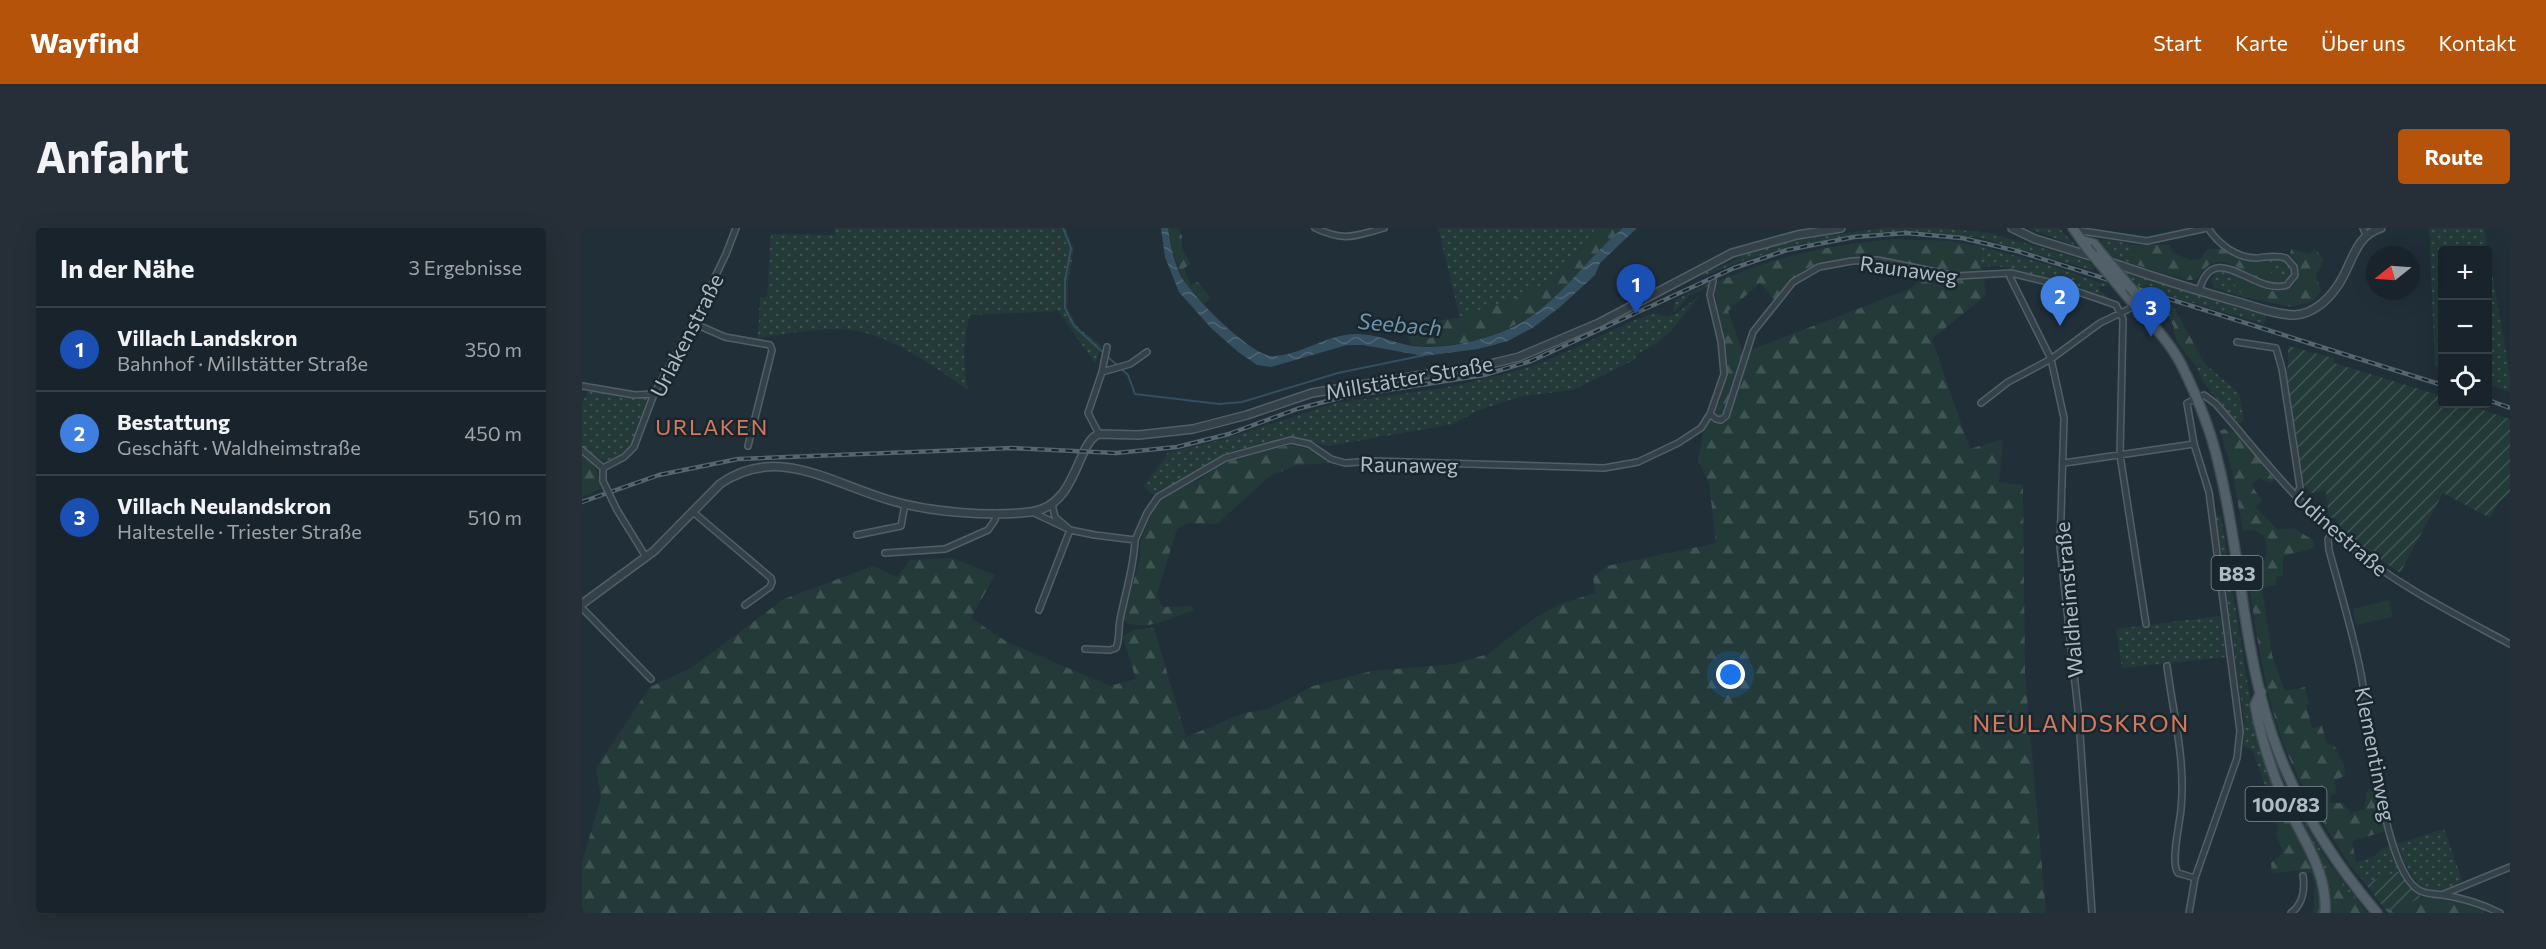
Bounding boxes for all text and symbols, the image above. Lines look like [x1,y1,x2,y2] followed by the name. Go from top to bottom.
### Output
[30,25,139,59] text: Wayfind
[2153,30,2202,55] text: Start
[2235,30,2288,55] text: Karte
[2321,30,2405,55] text: Über uns
[2438,30,2516,55] text: Kontakt
[2398,129,2510,184] button: Route
[36,130,189,182] text: Anfahrt
[2366,246,2420,300] north arrow
[2438,246,2492,408] map controls
[2438,246,2492,300] button: +
[1859,250,1959,288] street label: Raunaweg
[60,252,195,283] text: In der Nähe
[409,255,522,279] text: 3 Ergebnisse
[1616,264,1656,314] pin: 1
[644,269,728,401] street label: Urlakenstraße
[2040,276,2080,326] pin: 2
[2132,288,2170,337] pin: 3
[2438,300,2492,354] button: −
[1357,307,1443,341] water label: Seebach
[117,324,297,351] text: Villach Landskron
[75,337,84,361] text: 1
[465,337,522,361] text: 350 m
[1323,350,1495,404] street label: Millstätter Straße
[117,351,368,375] text: Bahnhof · Millstätter Straße
[2438,354,2492,408] button: locate
[117,408,230,435] text: Bestattung
[655,413,769,440] district label: URLAKEN
[74,421,85,445] text: 2
[464,421,522,445] text: 450 m
[117,435,361,459] text: Geschäft · Waldheimstraße
[1360,451,1458,477] street label: Raunaweg
[2289,485,2393,581] street label: Udinestraße
[117,492,331,519] text: Villach Neulandskron
[74,505,85,529] text: 3
[468,505,522,529] text: 510 m
[117,519,362,543] text: Haltestelle · Triester Straße
[2049,521,2087,679] street label: Waldheimstraße
[2212,556,2262,590] road number: B83
[1716,660,1745,689] your location
[2351,685,2401,823] street label: Klementinweg
[1972,708,2190,737] district label: NEULANDSKRON
[2246,787,2326,821] road number: 100/83

